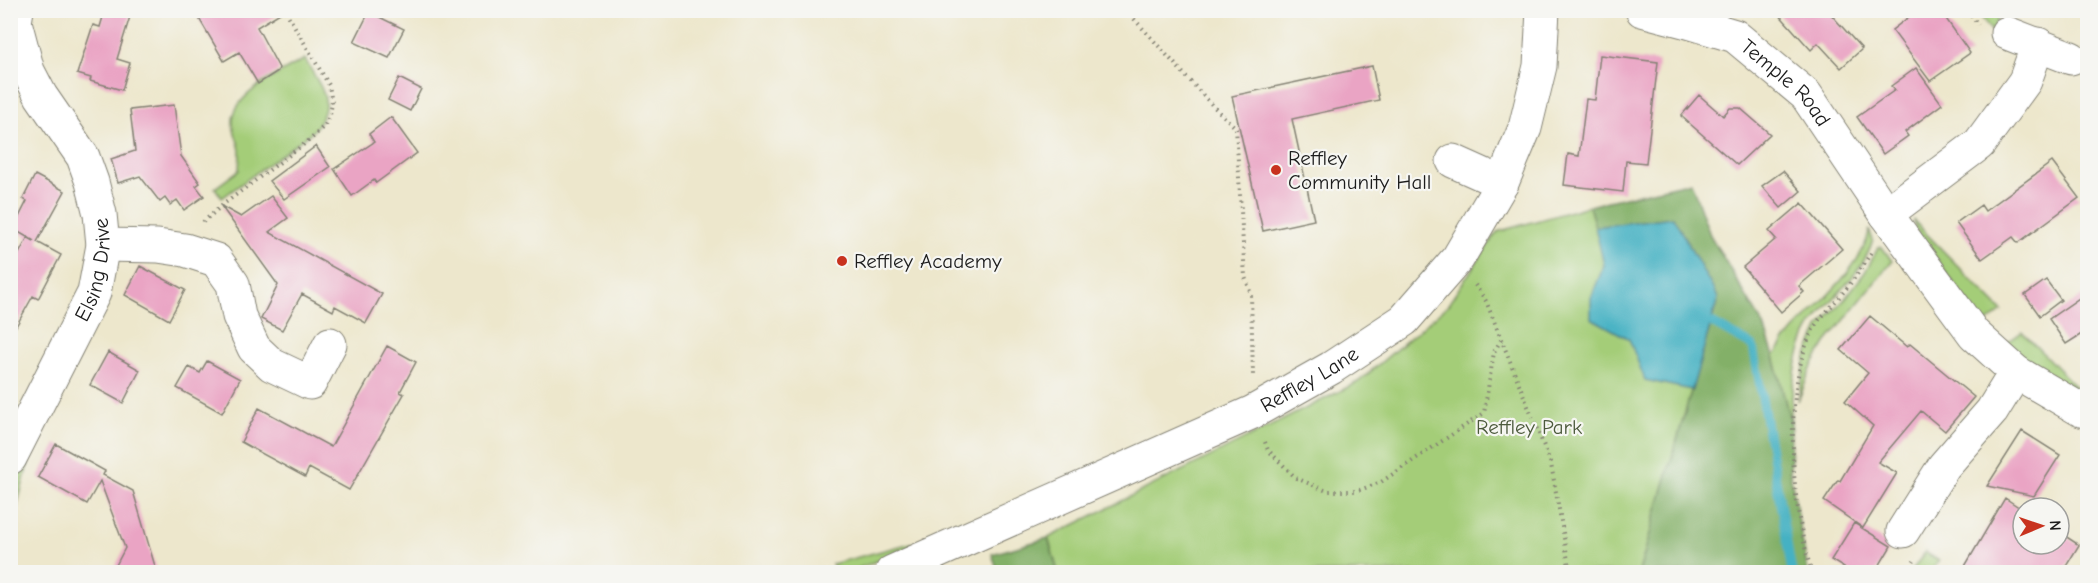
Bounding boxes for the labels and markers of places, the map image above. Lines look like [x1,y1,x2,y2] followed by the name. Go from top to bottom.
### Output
[1288,146,1431,194] place label: Reffley Community Hall
[1269,163,1283,177] marker: Reffley Community Hall
[854,249,1002,273] place label: Reffley Academy
[835,254,849,268] marker: Reffley Academy

